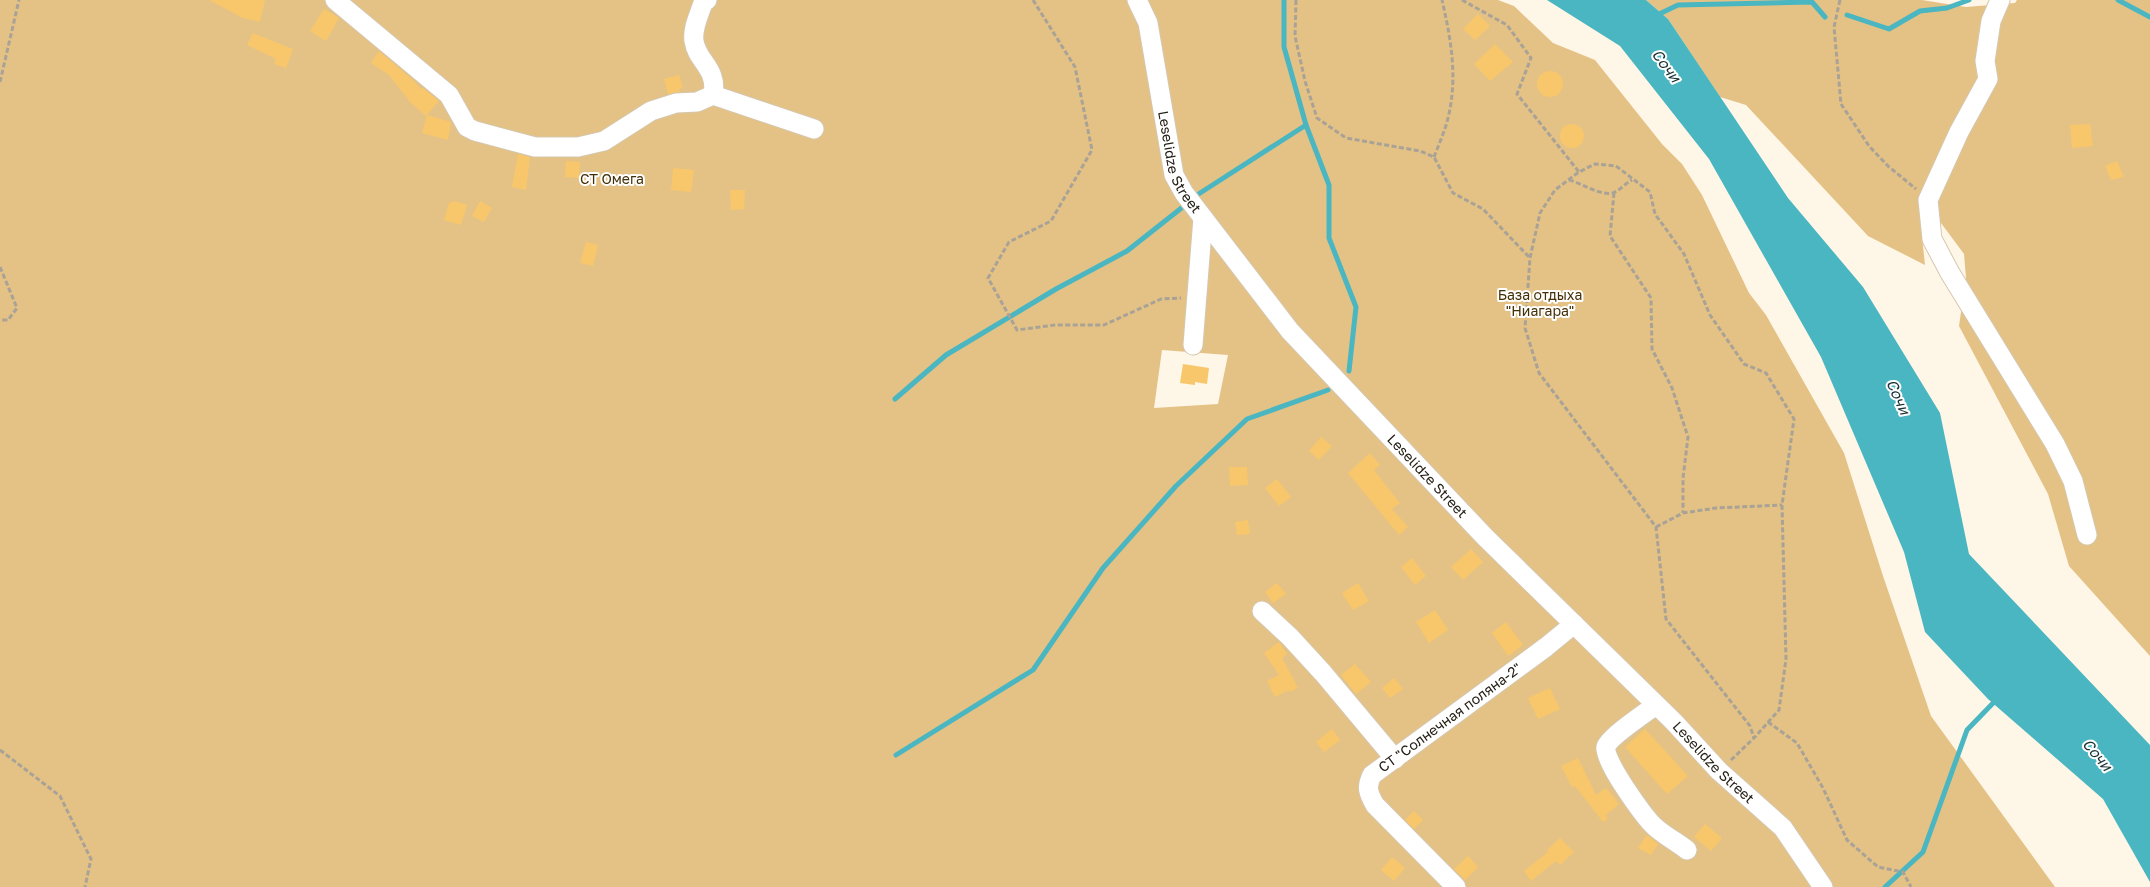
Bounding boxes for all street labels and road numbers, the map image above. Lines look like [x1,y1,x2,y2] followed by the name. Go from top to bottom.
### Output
[1155,109,1205,216] street label: Leselidze Street
[1384,430,1471,521] street label: Leselidze Street
[1375,659,1525,776] street label: СТ "Солнечная поляна-2"
[1670,718,1758,806] street label: Leselidze Street

